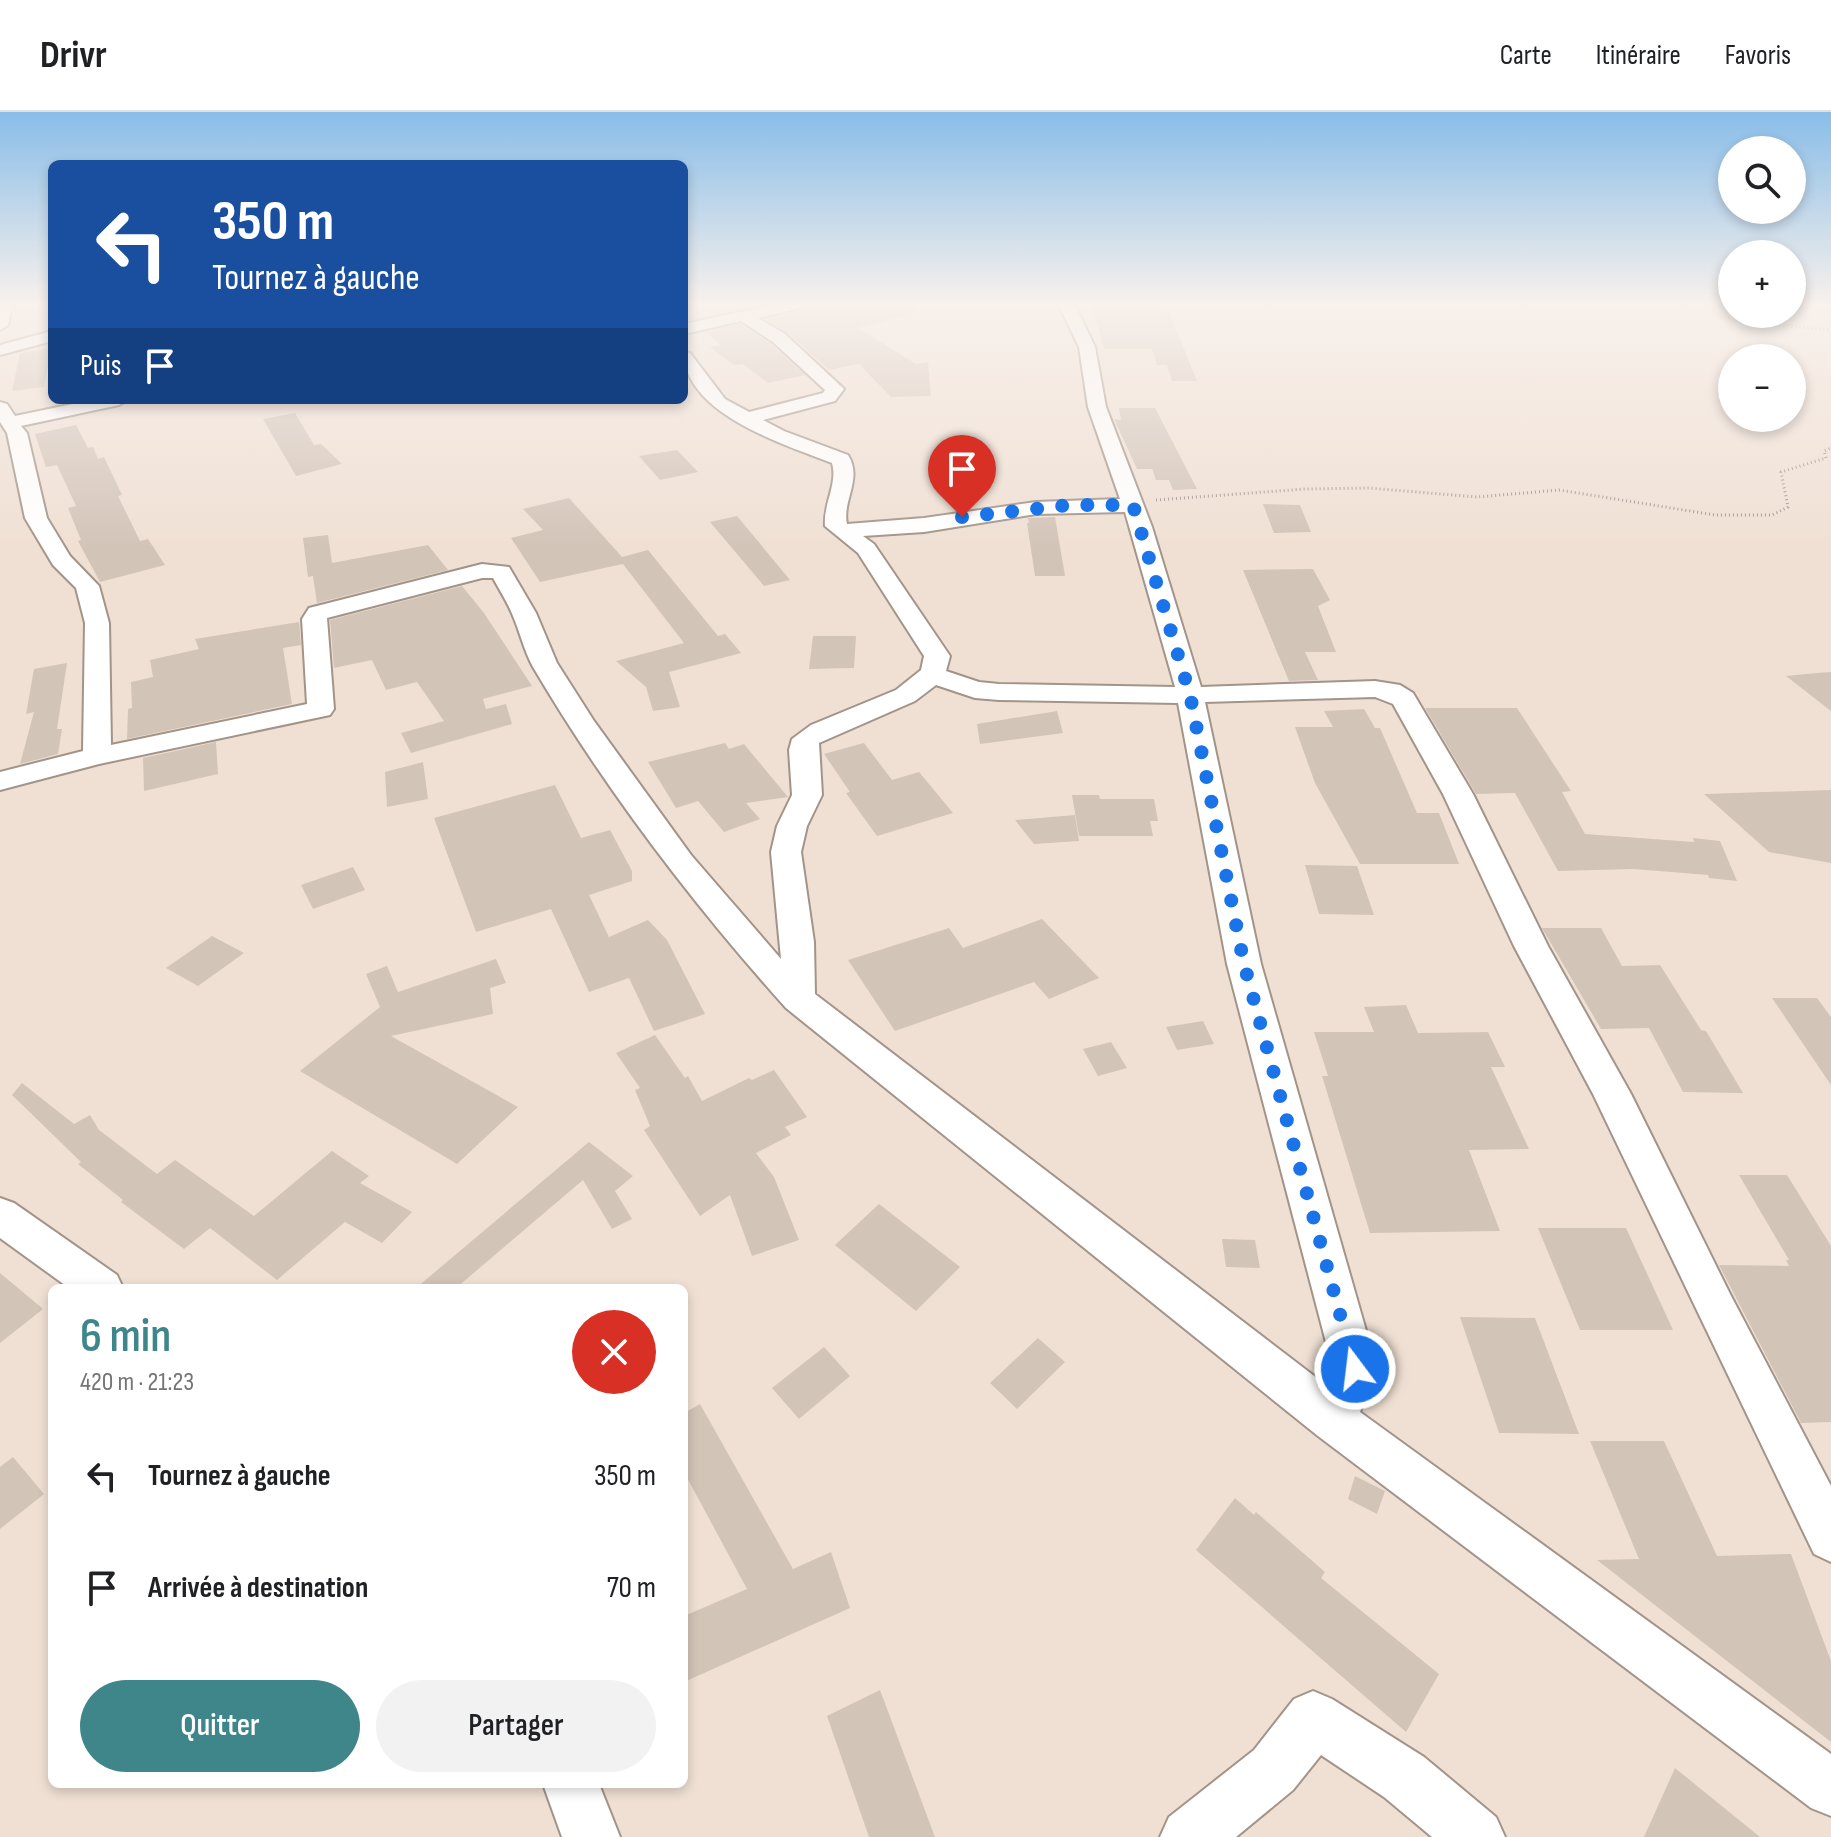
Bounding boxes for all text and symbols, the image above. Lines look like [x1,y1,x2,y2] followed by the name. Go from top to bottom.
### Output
[40,33,107,78] text: Drivr
[1500,39,1552,72] text: Carte
[1596,39,1681,72] text: Itinéraire
[1725,39,1791,72] text: Favoris
[1718,136,1806,432] map controls
[1718,136,1806,224] button: search
[212,189,334,256] text: 350 m
[80,192,184,296] icon: left
[1718,240,1806,328] button: +
[212,257,420,300] text: Tournez à gauche
[138,344,182,388] icon: arrive
[1718,344,1806,432] button: −
[80,348,122,384] text: Puis
[928,435,996,517] pin
[940,447,984,491] icon: arrive
[80,1308,171,1365] text: 6 min
[572,1310,656,1394] button: close
[1313,1327,1397,1411] position arrow
[80,1367,194,1398] text: 420 m · 21:23
[80,1454,124,1498] icon: left
[148,1458,331,1494] text: Tournez à gauche
[594,1458,656,1494] text: 350 m
[80,1566,124,1610] icon: arrive
[148,1570,368,1606] text: Arrivée à destination
[607,1570,656,1606] text: 70 m
[80,1680,360,1772] button: Quitter
[376,1680,656,1772] button: Partager

